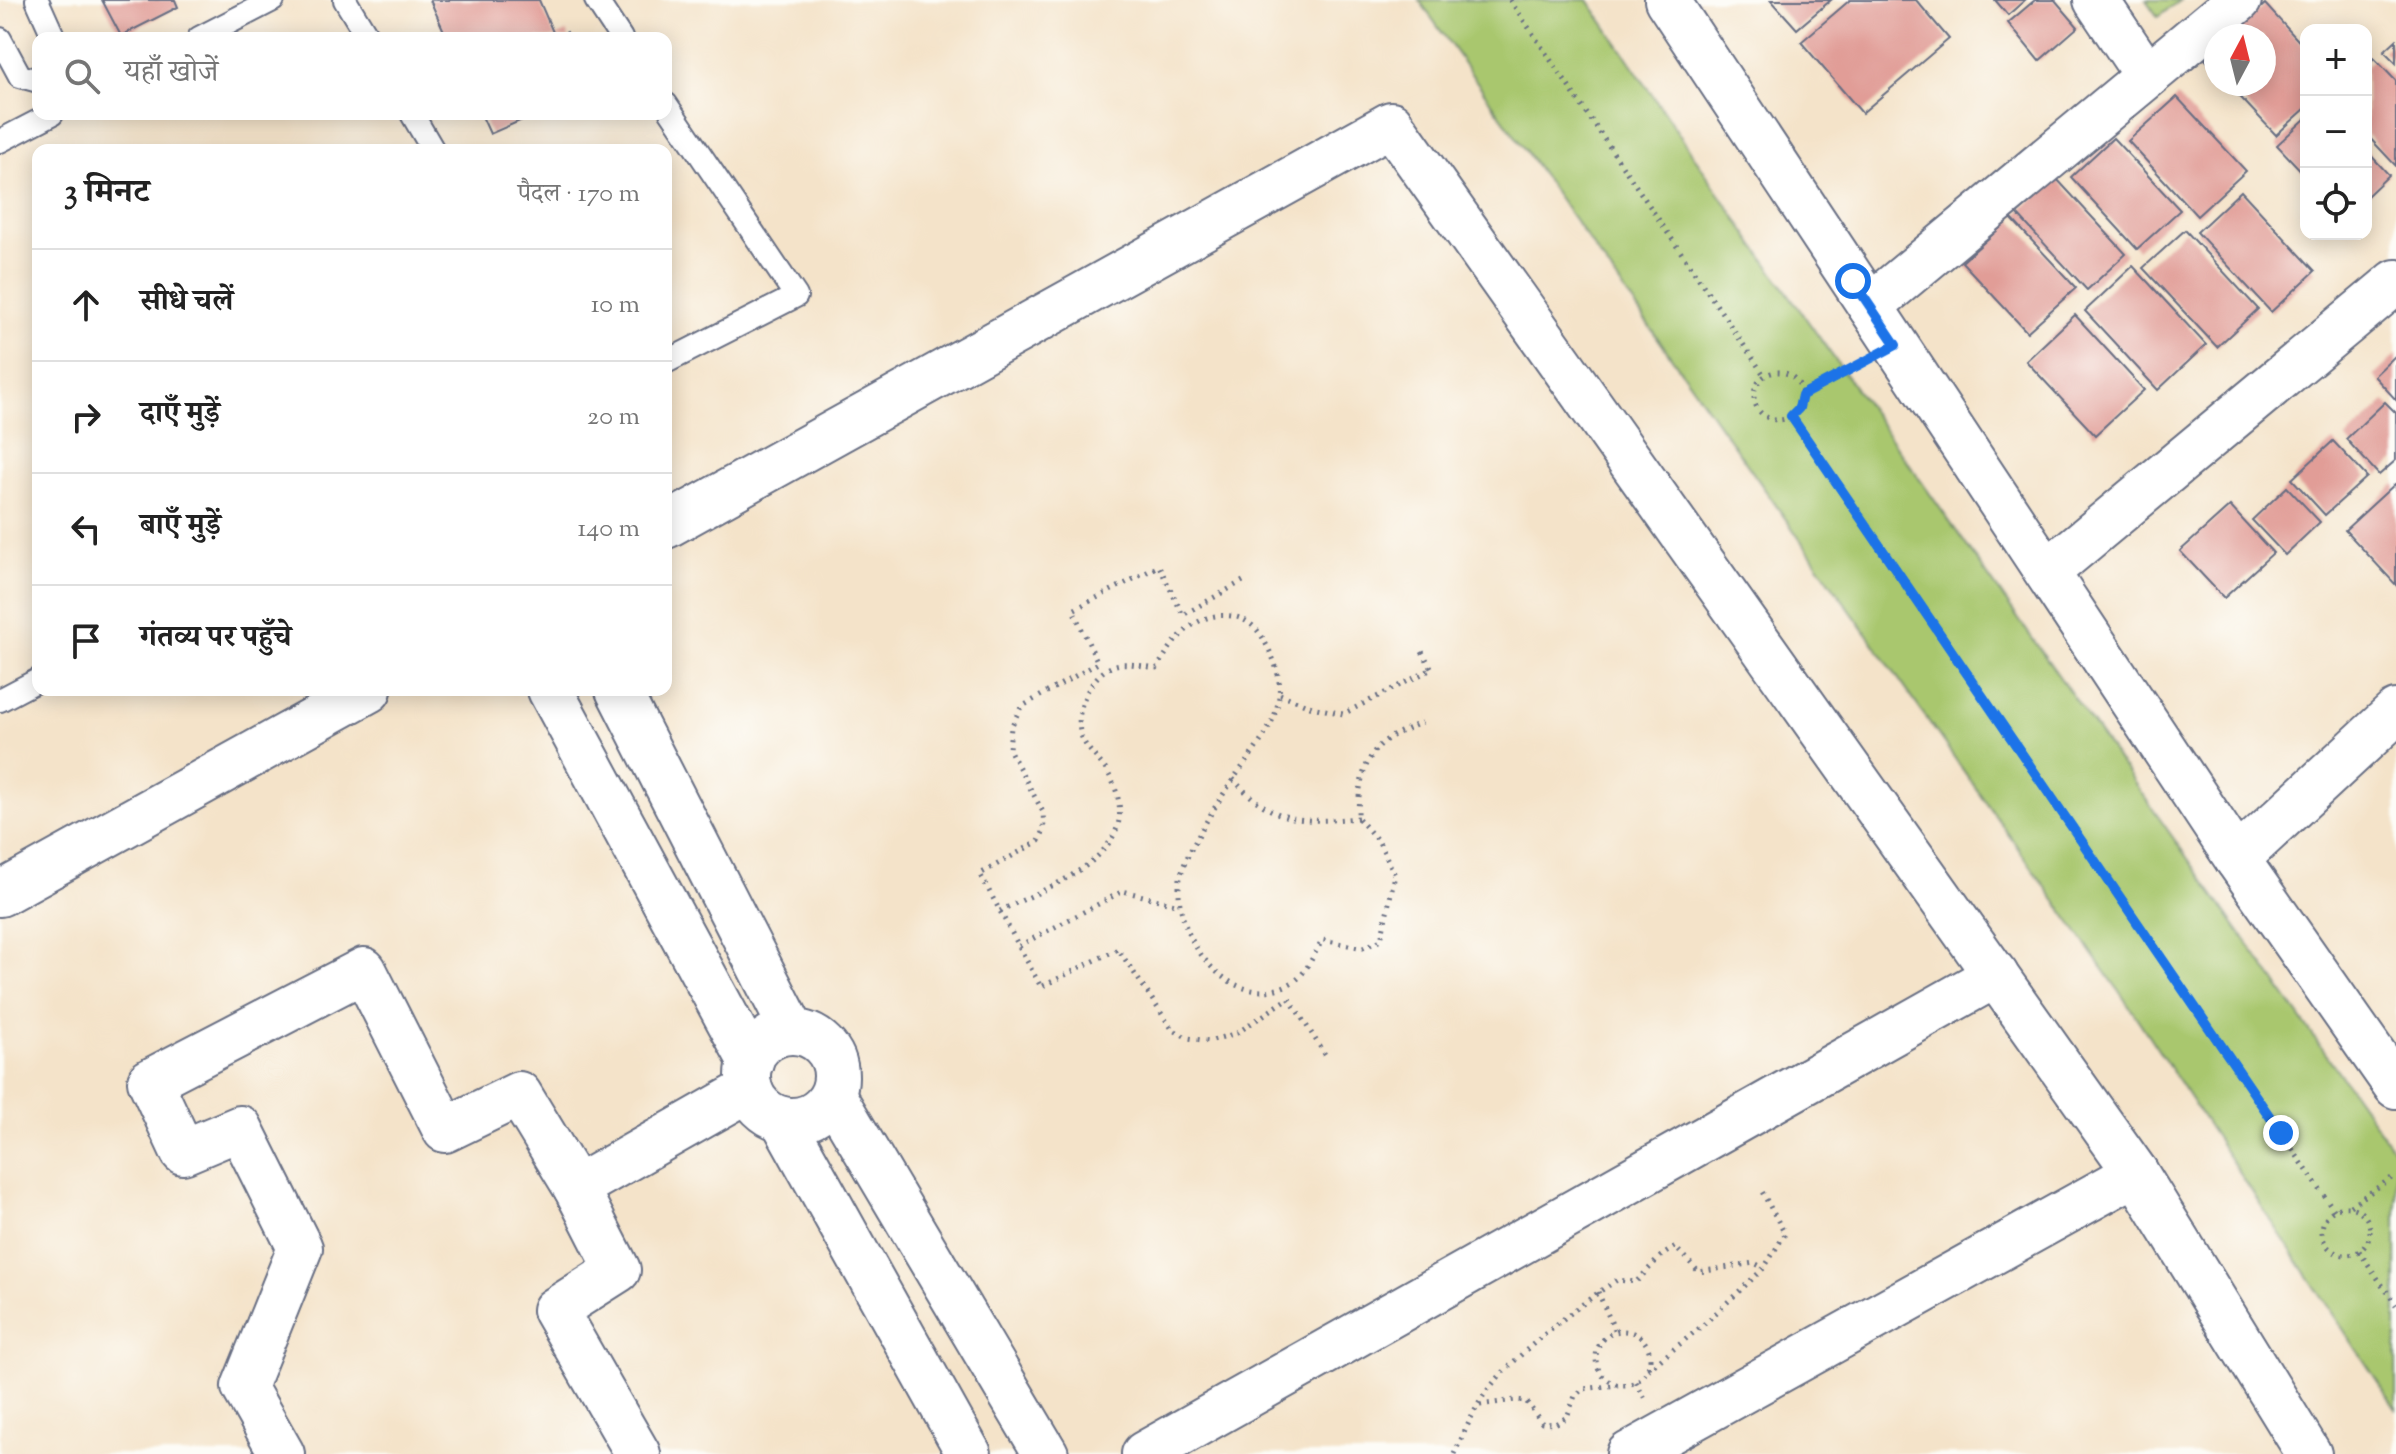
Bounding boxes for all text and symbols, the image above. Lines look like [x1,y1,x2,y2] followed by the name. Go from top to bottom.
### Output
[2204,24,2276,96] north arrow
[2300,24,2372,240] map controls
[2300,24,2372,96] button: +
[32,32,672,120] search box
[124,52,218,95] text: यहाँ खोजें
[60,54,104,98] icon: search
[2300,96,2372,168] button: −
[2300,168,2372,240] button: locate
[64,169,149,218] text: 3 मिनट
[518,176,640,213] text: पैदल · 170 m
[1835,263,1871,299] route start
[140,281,233,324] text: सीधे चलें
[64,283,108,327] icon: ahead
[591,287,640,324] text: 10 m
[140,393,220,436] text: दाएँ मुड़ें
[64,395,108,439] icon: right
[587,399,640,436] text: 20 m
[140,505,221,548] text: बाएँ मुड़ें
[64,507,108,551] icon: left
[577,511,640,548] text: 140 m
[140,617,292,660] text: गंतव्य पर पहुँचे
[64,619,108,663] icon: arrive
[2263,1115,2299,1151] route end

